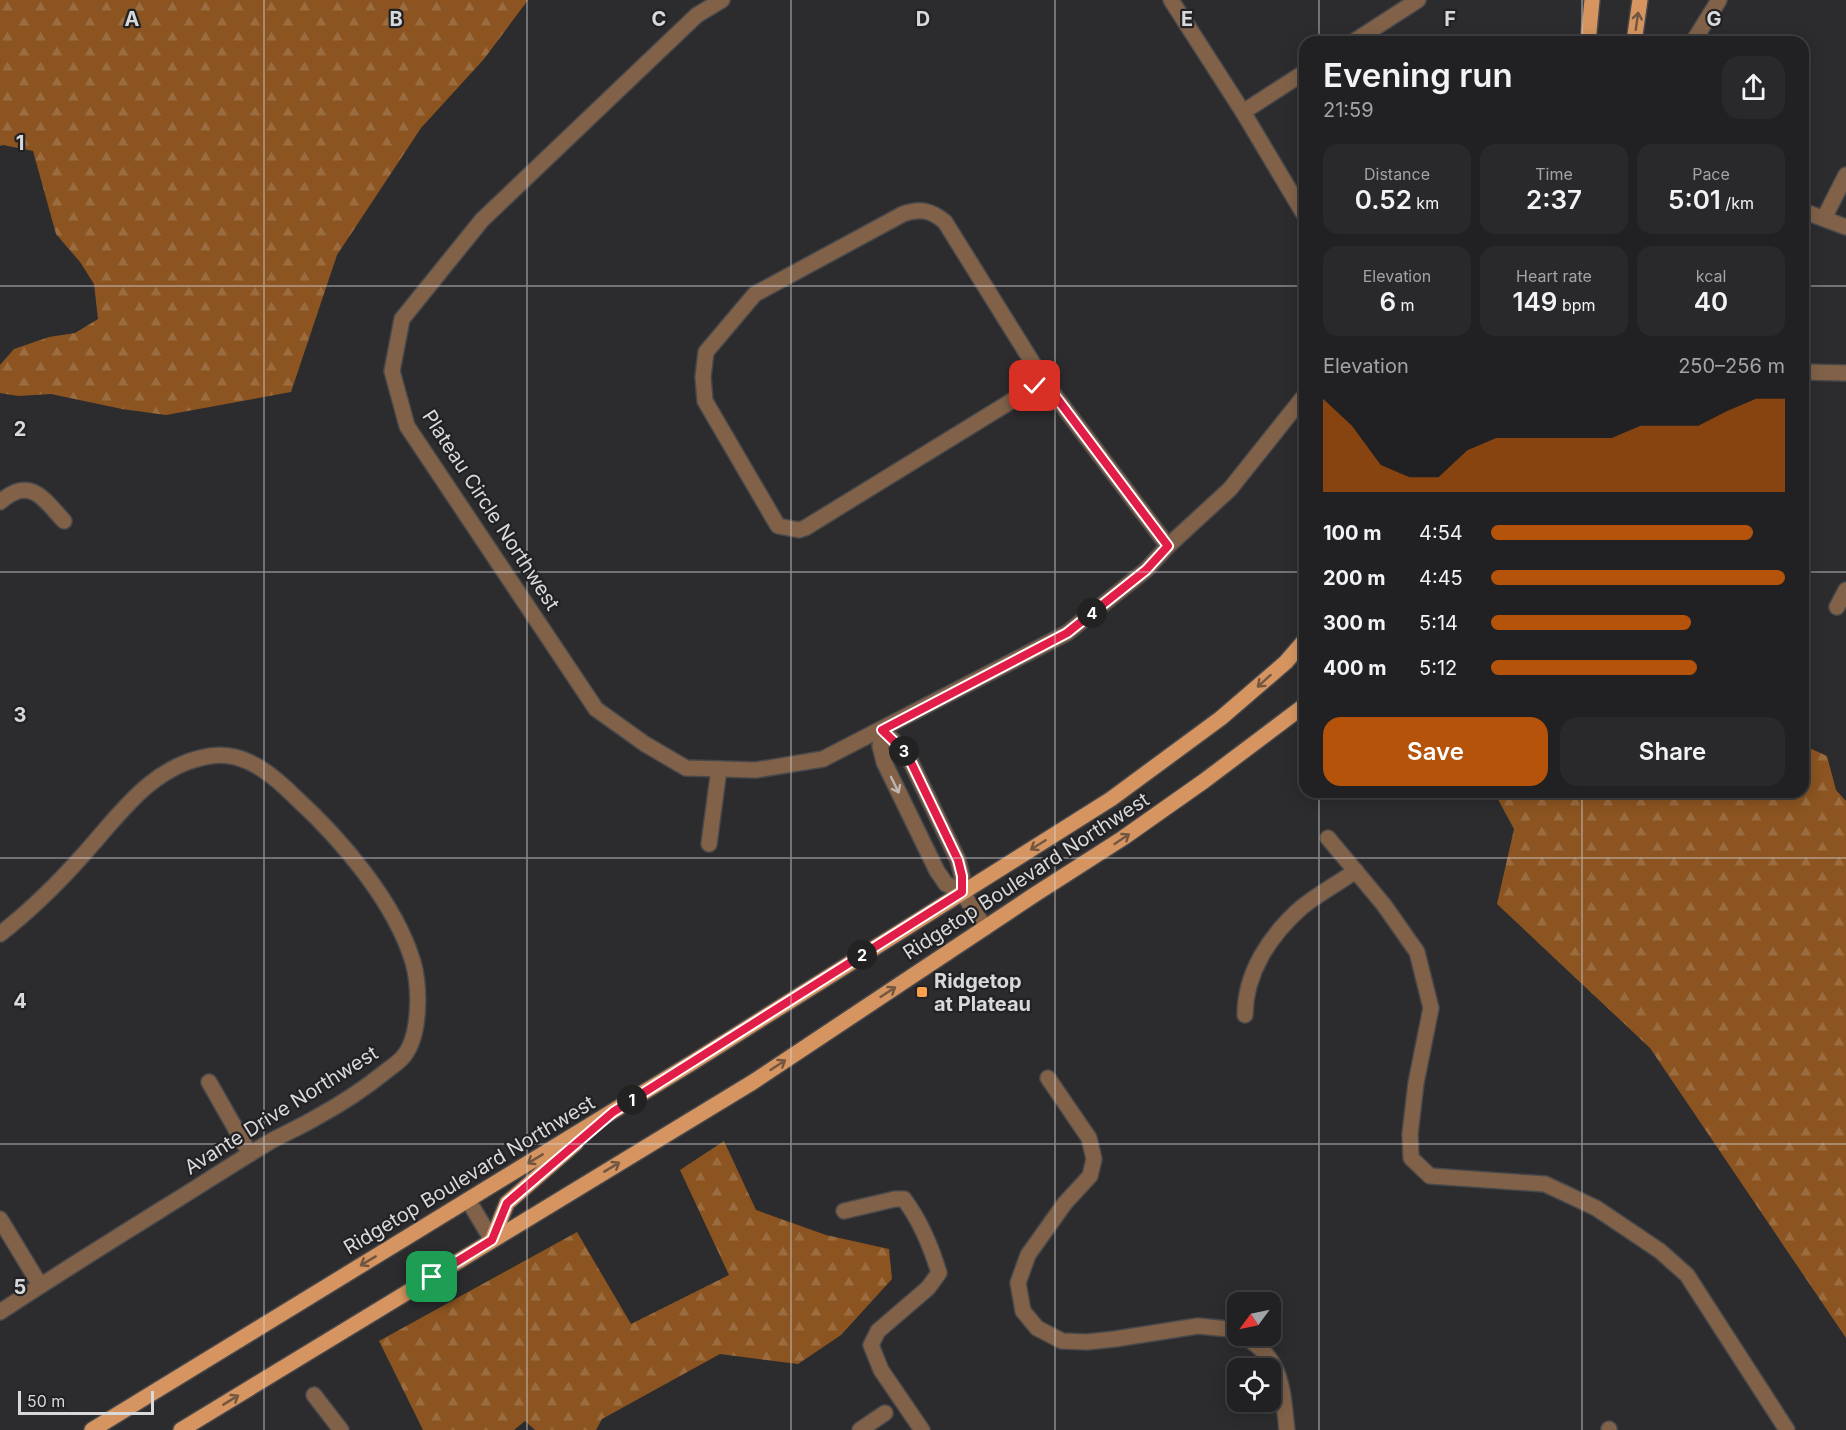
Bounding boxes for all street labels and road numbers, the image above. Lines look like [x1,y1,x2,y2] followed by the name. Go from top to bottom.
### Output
[417,405,565,615] street label: Plateau Circle Northwest
[898,787,1154,965] street label: Ridgetop Boulevard Northwest
[180,1040,383,1179] street label: Avante Drive Northwest
[339,1090,599,1260] street label: Ridgetop Boulevard Northwest

